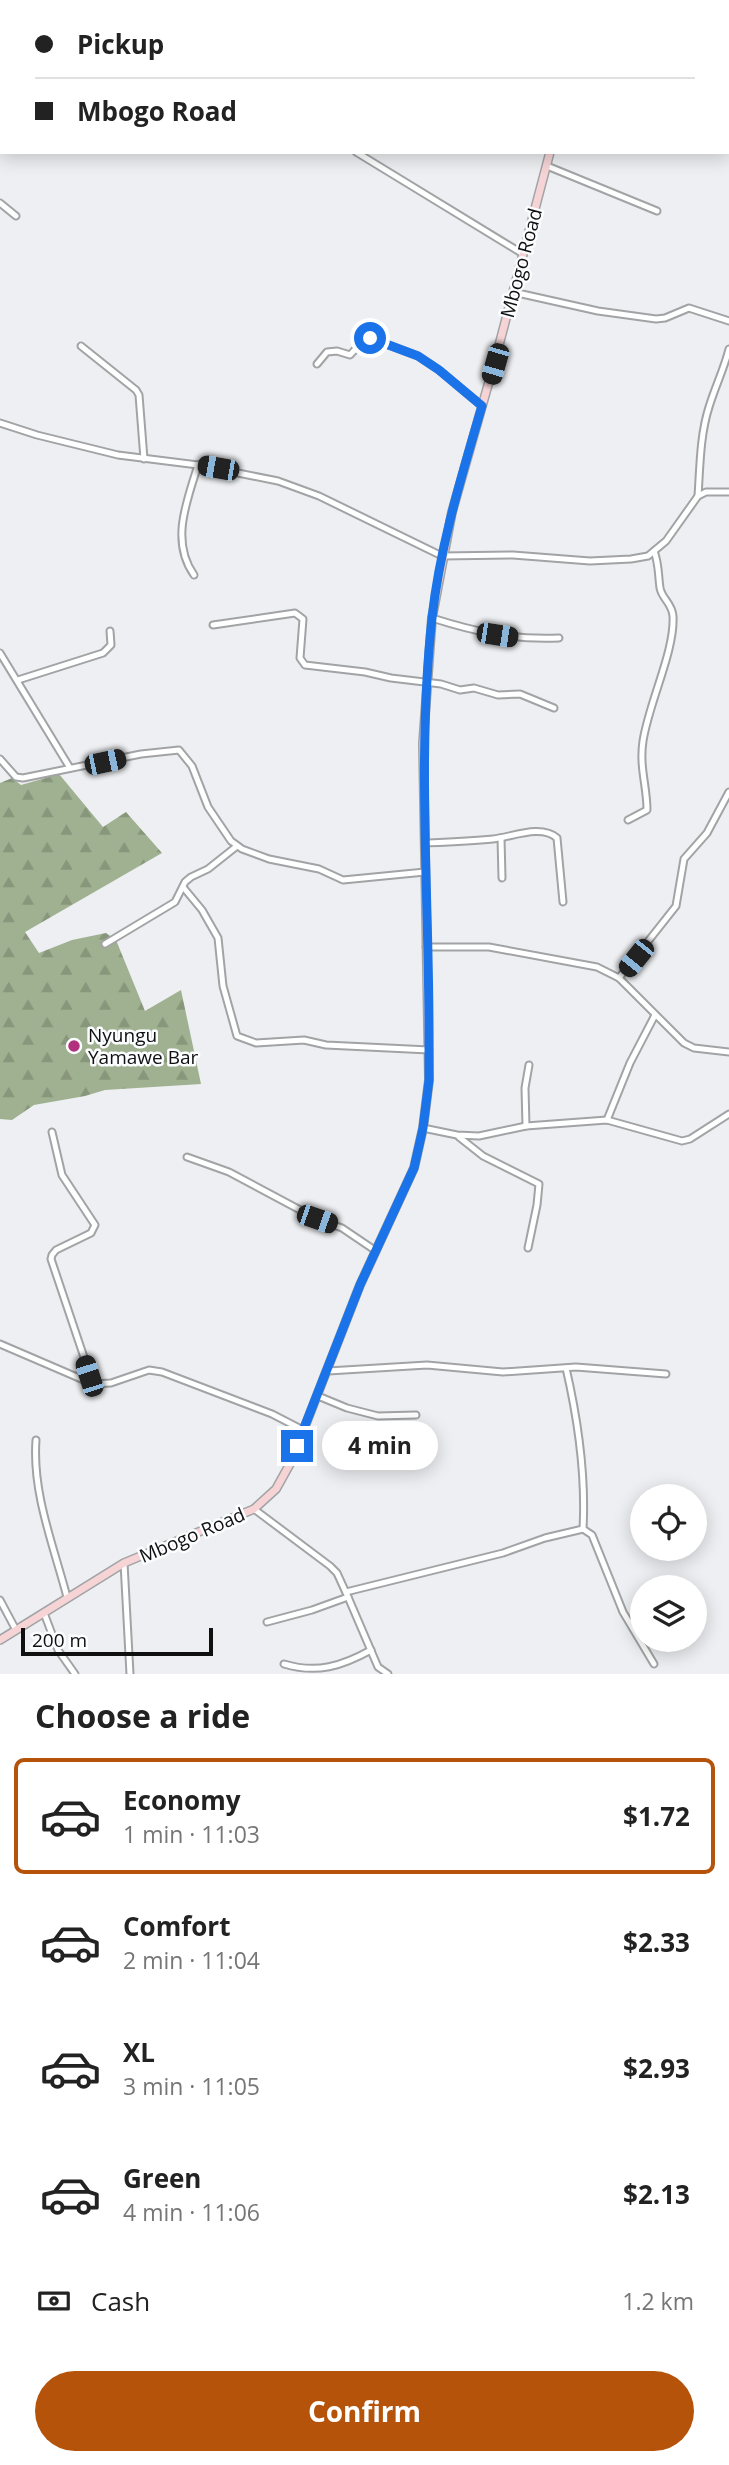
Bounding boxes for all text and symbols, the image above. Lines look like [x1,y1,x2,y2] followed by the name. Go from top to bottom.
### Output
[77,26,164,62] text: Pickup
[77,93,237,129] text: Mbogo Road
[494,205,548,321] street label: Mbogo Road
[354,322,386,354] route start
[480,341,511,387] car
[196,454,241,482] car
[475,621,520,649] car
[83,747,128,777] car
[615,935,658,981] car
[88,1022,198,1070] place label: Nyungu Yamawe Bar
[66,1038,82,1054] marker: Nyungu Yamawe Bar
[294,1202,341,1236] car
[73,1353,106,1399] car
[322,1422,437,1470] callout: 4 min
[348,1429,412,1461] text: 4 min
[281,1430,313,1462] route end
[630,1484,707,1652] map controls
[630,1484,707,1561] button: locate
[135,1501,249,1569] street label: Mbogo Road
[630,1575,707,1652] button: layers
[21,1625,214,1657] scale bar
[32,1627,87,1653] text: 200 m
[35,1694,250,1737] text: Choose a ride
[123,1782,241,1818] text: Economy
[39,1785,102,1848] icon: car
[623,1798,690,1834] text: $1.72
[123,1818,260,1850] text: 1 min · 11:03
[123,1908,230,1944] text: Comfort
[39,1911,102,1974] icon: car
[623,1924,690,1960] text: $2.33
[123,1944,260,1976] text: 2 min · 11:04
[123,2034,155,2070] text: XL
[39,2037,102,2100] icon: car
[623,2050,690,2086] text: $2.93
[123,2070,260,2102] text: 3 min · 11:05
[123,2160,201,2196] text: Green
[39,2163,102,2226] icon: car
[623,2176,690,2212] text: $2.13
[123,2196,260,2228] text: 4 min · 11:06
[35,2282,73,2320] icon: cash
[91,2283,150,2319] text: Cash
[622,2285,694,2317] text: 1.2 km
[35,2371,694,2451] button: Confirm

